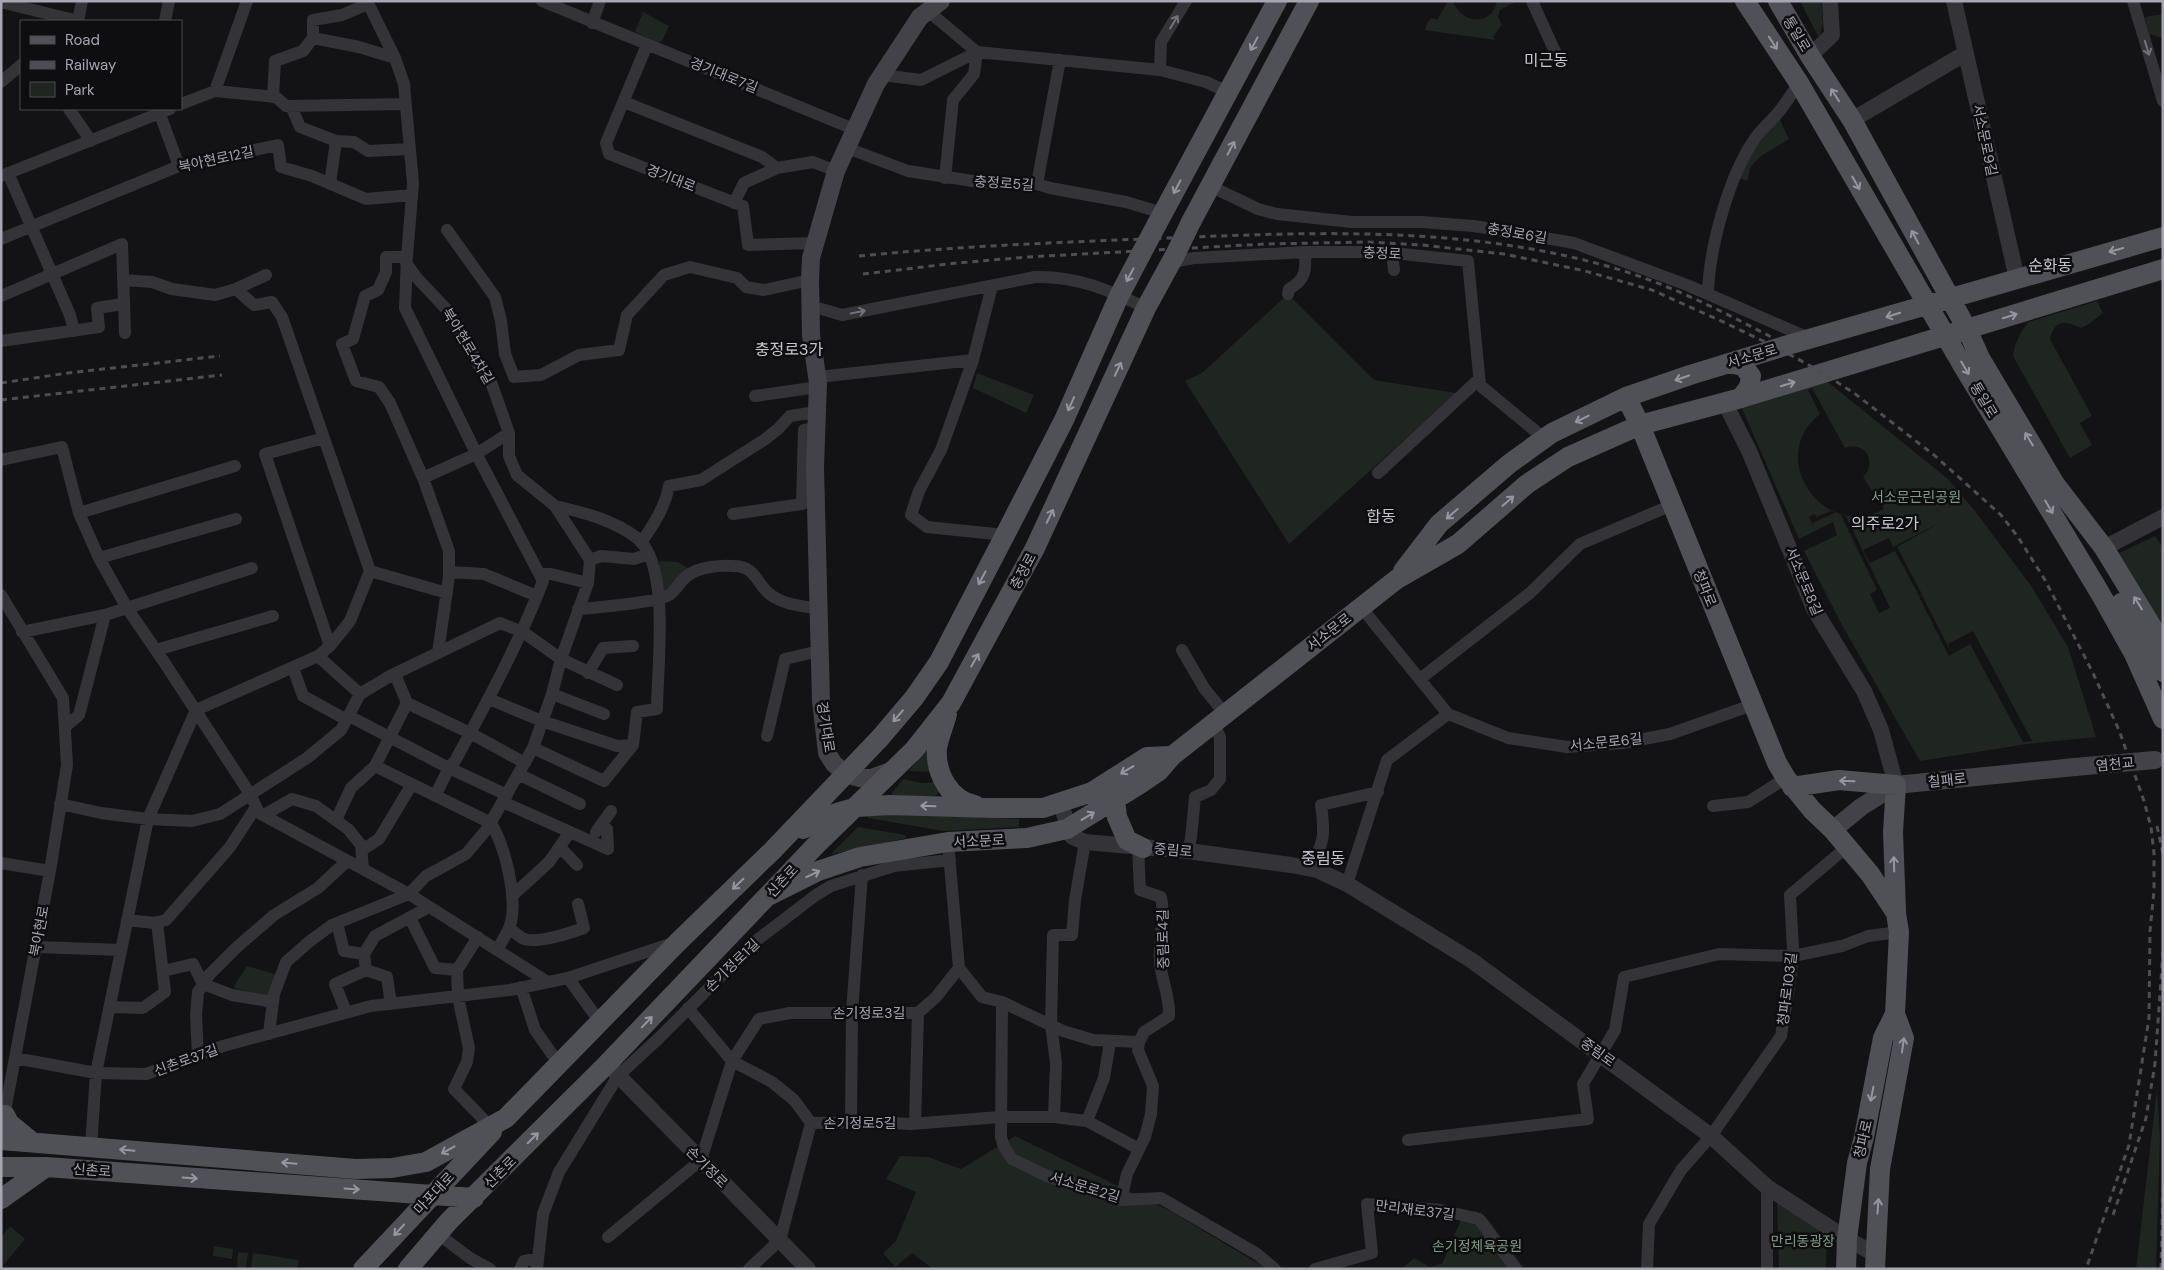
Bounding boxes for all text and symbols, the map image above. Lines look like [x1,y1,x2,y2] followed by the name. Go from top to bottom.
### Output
[1779,13,1815,55] street label: 통일로
[1169,15,1179,29] one-way arrow
[20,20,182,110] legend
[65,30,100,50] text: Road
[1768,36,1778,50] one-way arrow
[1248,37,1258,51] one-way arrow
[2143,40,2153,56] one-way arrow
[1524,50,1568,71] district label: 미근동
[687,53,761,97] street label: 경기대로7길
[65,55,117,75] text: Railway
[65,80,95,100] text: Park
[1830,88,1841,102] one-way arrow
[1969,102,2001,178] street label: 서소문로9길
[1226,141,1236,156] one-way arrow
[177,142,255,176] street label: 북아현로12길
[644,160,698,196] street label: 경기대로
[973,172,1035,194] street label: 충정로5길
[1852,175,1862,189] one-way arrow
[1172,180,1182,195] one-way arrow
[1486,219,1548,247] street label: 충정로6길
[1910,229,1920,244] one-way arrow
[1362,243,1402,263] street label: 충정로
[2108,246,2124,256] one-way arrow
[2028,255,2072,276] district label: 순화동
[1125,267,1135,282] one-way arrow
[438,305,498,387] street label: 북아현로4차길
[850,306,866,316] one-way arrow
[1885,310,1901,320] one-way arrow
[2002,311,2018,321] one-way arrow
[755,339,823,360] district label: 충정로3가
[1725,340,1779,372] street label: 서소문로
[1960,361,1970,375] one-way arrow
[1114,362,1123,377] one-way arrow
[1674,374,1690,383] one-way arrow
[1779,379,1795,389] one-way arrow
[1966,379,2002,421] street label: 통일로
[1065,396,1075,411] one-way arrow
[1575,414,1590,424] one-way arrow
[2023,433,2033,447] one-way arrow
[1871,488,1961,506] park label: 서소문근린공원
[1502,495,1515,506] one-way arrow
[2044,500,2054,514] one-way arrow
[1366,506,1396,527] district label: 합동
[1445,508,1458,519] one-way arrow
[1046,509,1056,524] one-way arrow
[1851,513,1919,534] district label: 의주로2가
[1781,544,1827,618] street label: 서소문로8길
[1006,550,1040,592] street label: 충정로
[1689,567,1721,609] street label: 청파로
[977,570,986,585] one-way arrow
[2133,597,2143,611] one-way arrow
[1303,609,1355,655] street label: 서소문로
[970,654,980,668] one-way arrow
[813,700,839,754] street label: 경기대로
[892,710,904,723] one-way arrow
[1569,729,1643,755] street label: 서소문로6길
[2095,753,2135,775] street label: 염천교
[1121,765,1135,775] one-way arrow
[1927,769,1967,791] street label: 칠패로
[1839,776,1855,785] one-way arrow
[920,801,936,811] one-way arrow
[1081,810,1095,820] one-way arrow
[953,831,1005,851] street label: 서소문로
[1153,839,1193,861] street label: 중림로
[1301,848,1345,869] district label: 중림동
[1889,857,1899,873] one-way arrow
[762,861,802,901] street label: 신촌로
[806,868,821,878] one-way arrow
[732,878,744,890] one-way arrow
[25,904,53,958] street label: 북아현로
[1153,909,1173,969] street label: 중림로4길
[701,935,763,995] street label: 손기정로1길
[1774,951,1800,1027] street label: 청파로103길
[833,1004,905,1022] street label: 손기정로3길
[641,1016,653,1028] one-way arrow
[1577,1033,1619,1071] street label: 중림로
[1898,1038,1908,1054] one-way arrow
[151,1040,221,1080] street label: 신촌로37길
[1867,1085,1877,1101] one-way arrow
[824,1114,896,1132] street label: 손기정로5길
[1850,1118,1876,1160] street label: 청파로
[527,1132,540,1144] one-way arrow
[682,1142,732,1192] street label: 손기정로
[120,1145,136,1155] one-way arrow
[441,1145,456,1155] one-way arrow
[480,1152,520,1192] street label: 신촌로
[281,1159,297,1168] one-way arrow
[72,1160,112,1180] street label: 신촌로
[410,1168,458,1218] street label: 마포대로
[1048,1168,1122,1206] street label: 서소문로2길
[181,1173,197,1183] one-way arrow
[343,1185,359,1194] one-way arrow
[1374,1196,1456,1224] street label: 만리재로37길
[1873,1198,1882,1214] one-way arrow
[393,1223,405,1236] one-way arrow
[1771,1232,1835,1250] park label: 만리동광장
[1432,1237,1522,1255] park label: 손기정체육공원

